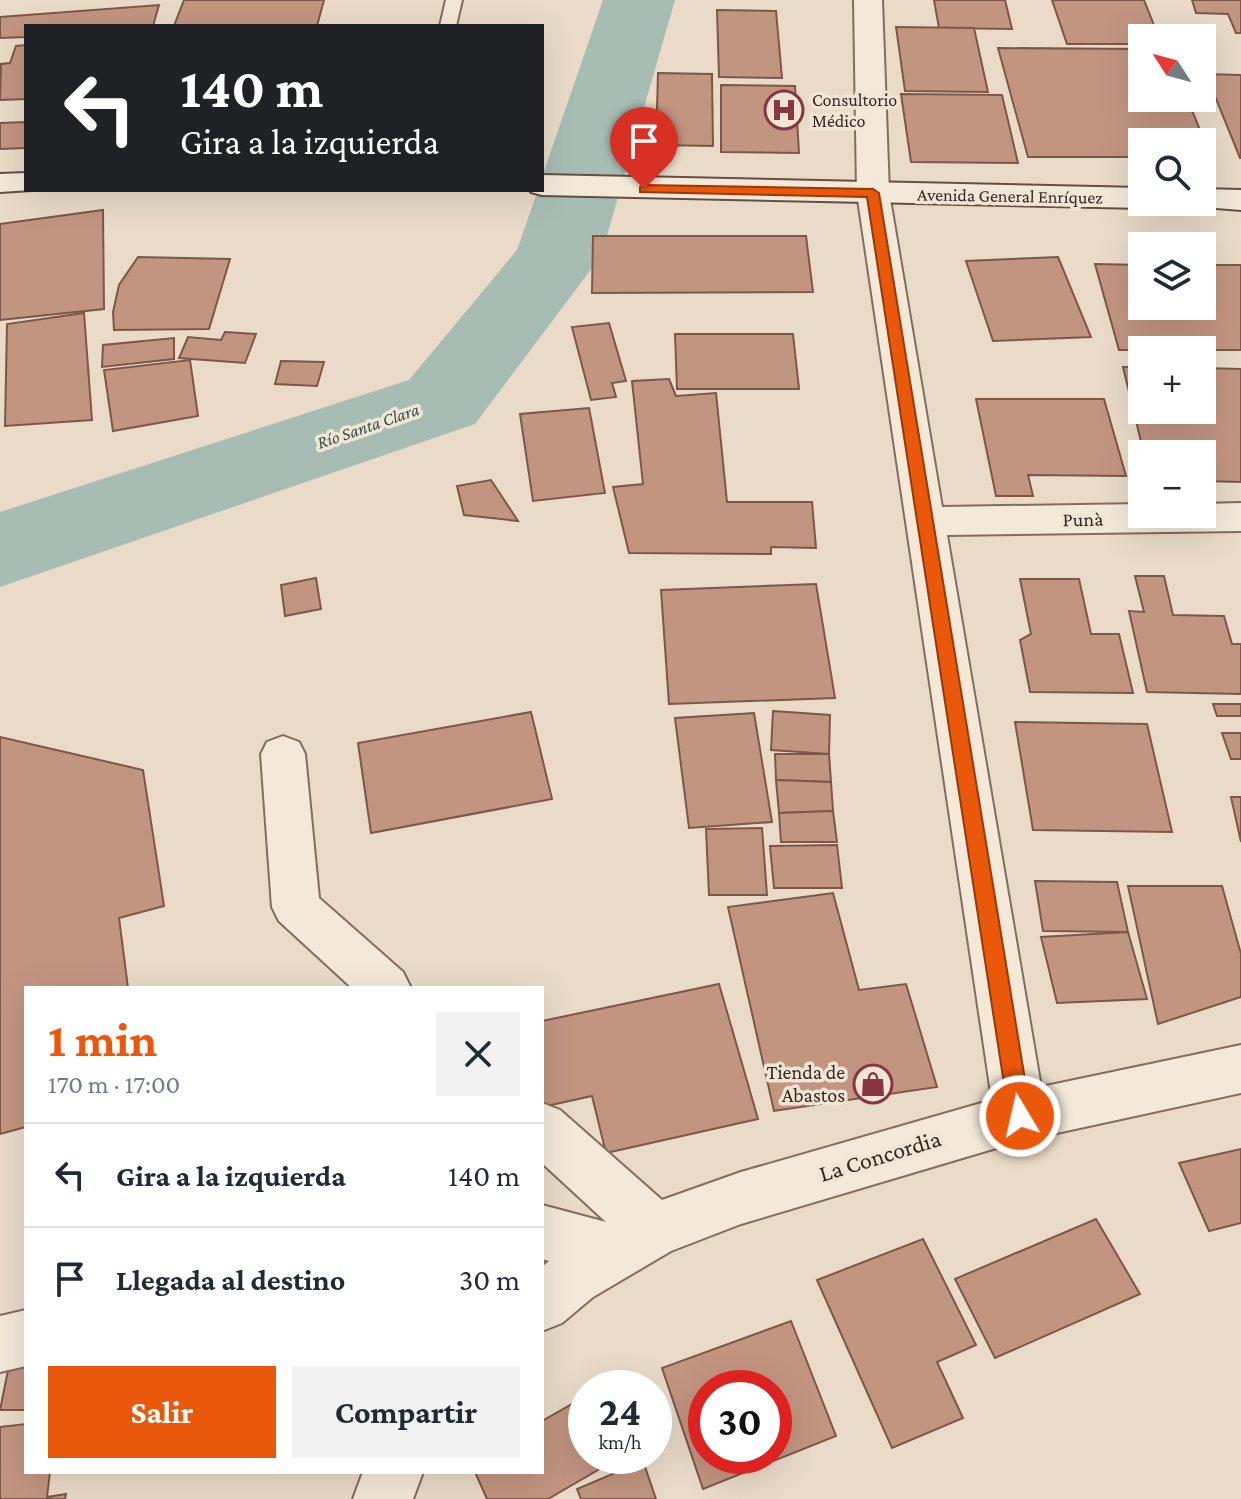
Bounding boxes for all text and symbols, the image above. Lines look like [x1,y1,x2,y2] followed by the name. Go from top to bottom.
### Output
[1128,24,1216,112] north arrow
[1128,24,1216,528] map controls
[48,56,152,160] icon: left
[180,57,323,119] text: 140 m
[763,89,805,131] hospital icon: Consultorio Médico
[812,90,897,131] place label: Consultorio Médico
[610,107,678,189] pin
[622,119,666,163] icon: arrive
[180,122,439,162] text: Gira a la izquierda
[1128,128,1216,216] button: search
[917,184,1103,208] street label: Avenida General Enríquez
[1128,232,1216,320] button: layers
[1128,336,1216,424] button: +
[314,399,422,453] water label: Río Santa Clara
[1128,440,1216,528] button: −
[1062,508,1104,530] street label: Punà
[436,1012,520,1096] button: close
[48,1013,157,1066] text: 1 min
[767,1061,845,1106] place label: Tienda de Abastos
[852,1063,894,1105] shop icon: Tienda de Abastos
[48,1070,180,1099] text: 170 m · 17:00
[978,1074,1062,1158] position arrow
[816,1124,944,1187] street label: La Concordia
[48,1153,92,1197] icon: left
[116,1159,346,1192] text: Gira a la izquierda
[448,1159,520,1192] text: 140 m
[48,1257,92,1301] icon: arrive
[116,1263,345,1296] text: Llegada al destino
[459,1263,520,1296] text: 30 m
[48,1366,276,1458] button: Salir
[292,1366,520,1458] button: Compartir
[688,1370,792,1474] speed limit sign: 30
[599,1389,641,1434] text: 24
[598,1431,642,1453] text: km/h

